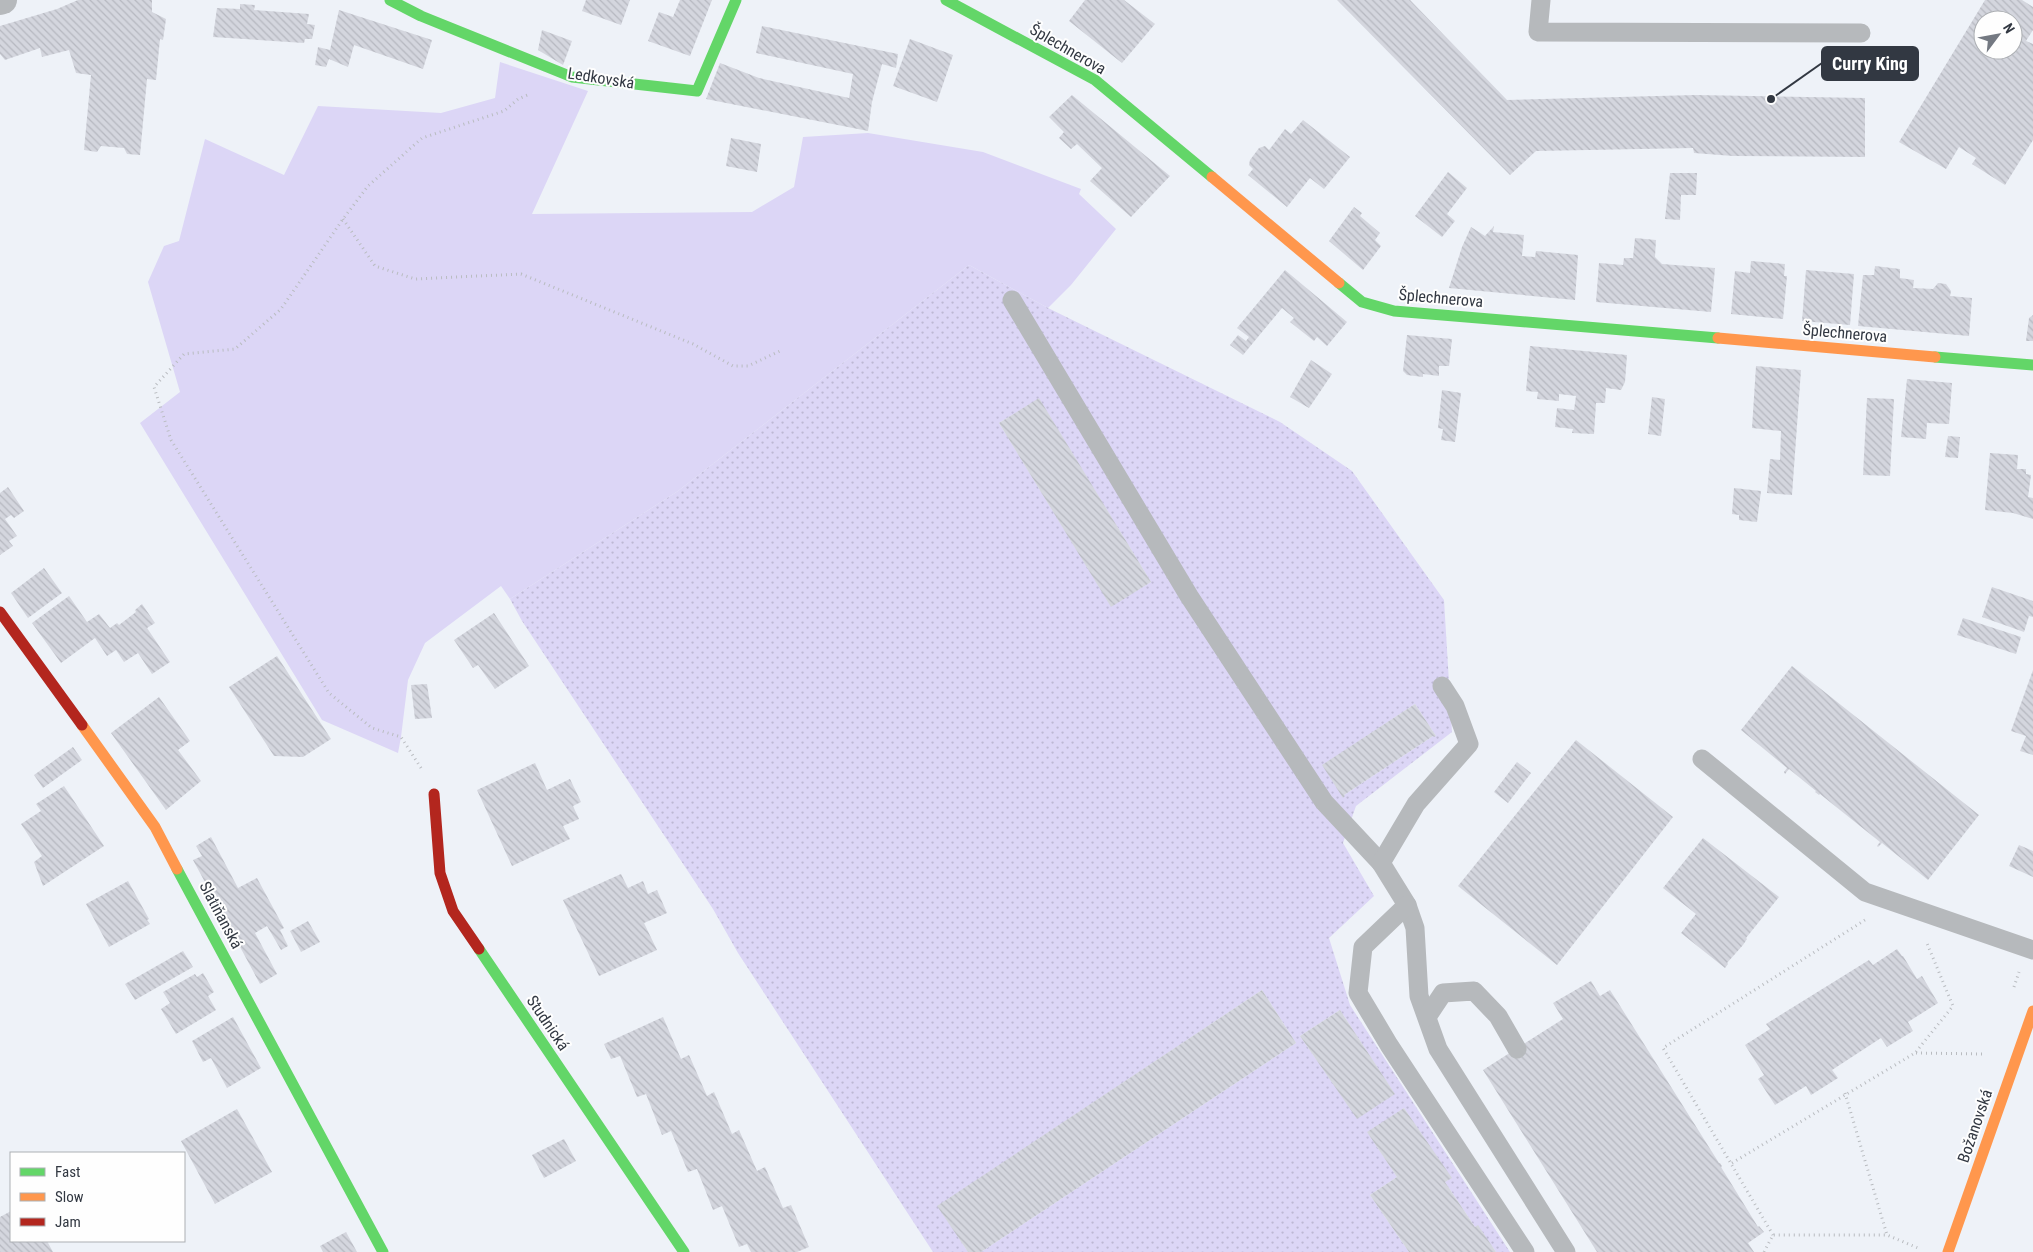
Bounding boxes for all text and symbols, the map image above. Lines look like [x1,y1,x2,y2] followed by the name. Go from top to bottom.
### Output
[1973,10,2023,60] north arrow
[1027,20,1109,78] street label: Šplechnerova
[2000,20,2018,36] text: N
[1822,47,1918,80] callout: Curry King
[1832,53,1908,74] text: Curry King
[566,63,636,93] street label: Ledkovská
[1398,285,1484,311] street label: Šplechnerova
[1802,320,1888,346] street label: Šplechnerova
[195,878,247,952] street label: Slatiňanská
[523,992,573,1054] street label: Studnická
[1954,1087,1996,1165] street label: Božanovská
[10,1152,185,1242] legend
[55,1163,80,1181] text: Fast
[55,1188,84,1206] text: Slow
[55,1213,81,1231] text: Jam

